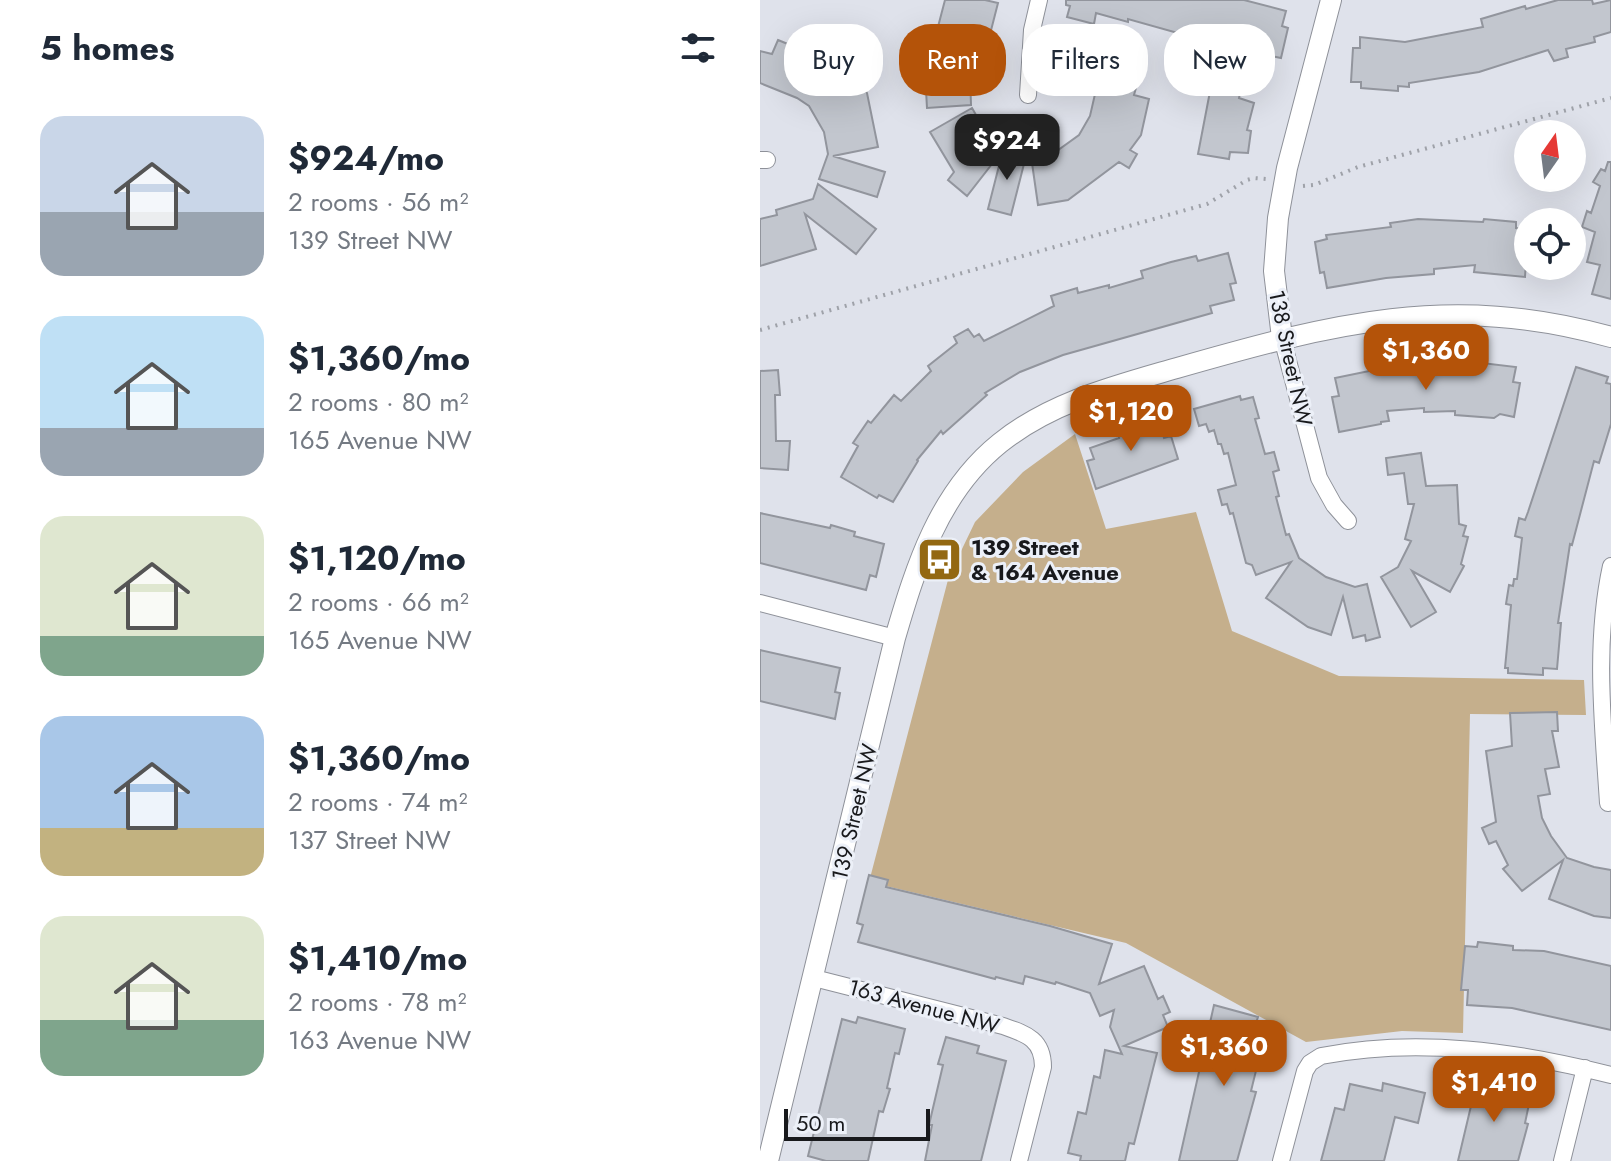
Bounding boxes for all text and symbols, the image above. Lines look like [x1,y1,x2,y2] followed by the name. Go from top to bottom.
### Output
[40,24,174,73] text: 5 homes
[784,24,883,96] chip: Buy
[899,24,1006,96] chip: Rent
[1022,24,1148,96] chip: Filters
[1164,24,1275,96] chip: New
[676,26,720,70] icon: filters
[960,114,1054,182] pin: $924
[1514,120,1586,192] north arrow
[1514,120,1586,280] map controls
[973,121,1041,159] text: $924
[288,134,444,183] text: $924/mo
[104,148,200,244] icon: home
[288,183,468,221] text: 2 rooms · 56 m²
[1514,208,1586,280] button: locate
[288,221,452,259] text: 139 Street NW
[1261,287,1321,429] street label: 138 Street NW
[1361,324,1491,392] pin: $1,360
[1382,331,1470,369] text: $1,360
[288,334,470,383] text: $1,360/mo
[104,348,200,444] icon: home
[288,383,469,421] text: 2 rooms · 80 m²
[1066,385,1196,453] pin: $1,120
[1088,392,1174,430] text: $1,120
[288,421,472,459] text: 165 Avenue NW
[971,531,1119,588] place label: 139 Street & 164 Avenue
[288,534,466,583] text: $1,120/mo
[916,536,964,584] bus stop icon: 139 Street & 164 Avenue
[104,548,200,644] icon: home
[288,583,469,621] text: 2 rooms · 66 m²
[288,621,472,659] text: 165 Avenue NW
[288,734,470,783] text: $1,360/mo
[823,740,885,883] street label: 139 Street NW
[104,748,200,844] icon: home
[288,783,468,821] text: 2 rooms · 74 m²
[288,821,451,859] text: 137 Street NW
[288,934,467,983] text: $1,410/mo
[104,948,200,1044] icon: home
[845,970,1003,1042] street label: 163 Avenue NW
[288,983,467,1021] text: 2 rooms · 78 m²
[1159,1020,1289,1088] pin: $1,360
[288,1021,471,1059] text: 163 Avenue NW
[1180,1027,1268,1065] text: $1,360
[1429,1056,1559,1124] pin: $1,410
[1451,1063,1537,1101] text: $1,410
[784,1105,930,1141] scale bar
[796,1107,845,1139] text: 50 m

